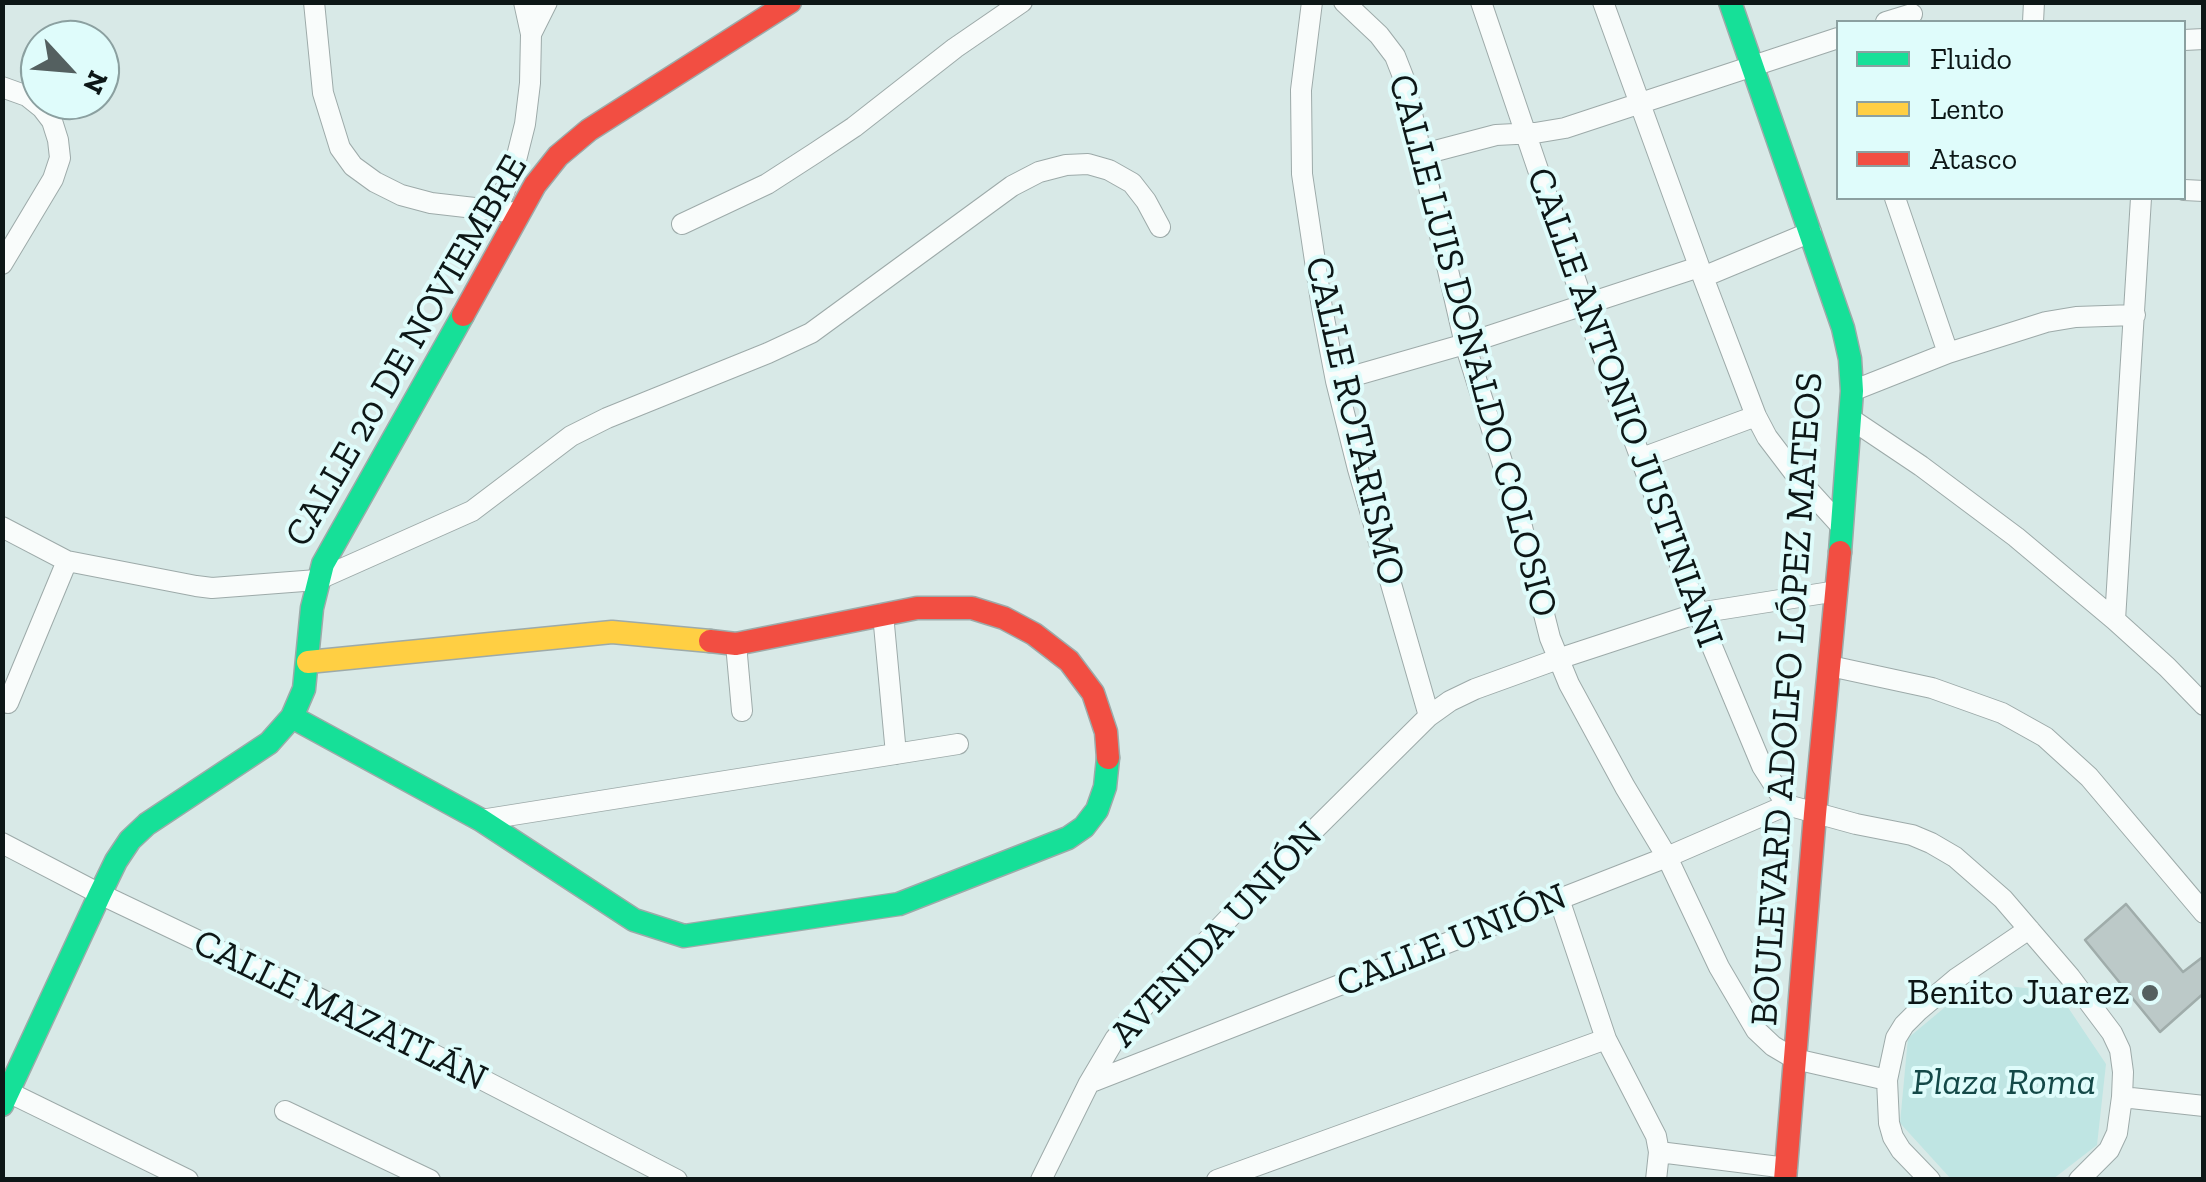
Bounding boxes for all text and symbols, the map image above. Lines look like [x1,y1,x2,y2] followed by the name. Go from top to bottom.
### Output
[20,20,120,120] north arrow
[1836,20,2186,200] legend
[1930,41,2012,77] text: Fluido
[76,66,115,99] text: N
[1378,70,1566,622] street label: CALLE LUIS DONALDO COLOSIO
[1930,91,2004,127] text: Lento
[1930,141,2017,177] text: Atasco
[276,147,538,555] street label: CALLE 20 DE NOVIEMBRE
[1516,162,1732,654] street label: CALLE ANTONIO JUSTINIANI
[1294,253,1414,589] street label: CALLE ROTARISMO
[1742,371,1834,1027] street label: BOULEVARD ADOLFO LÓPEZ MATEOS
[1101,813,1333,1057] street label: AVENIDA UNIÓN
[1330,874,1574,1008] street label: CALLE UNIÓN
[186,920,494,1102] street label: CALLE MAZATLÁN
[1907,970,2130,1016] place label: Benito Juarez
[2139,982,2161,1004] marker: Benito Juarez
[1912,1060,2096,1106] park label: Plaza Roma

